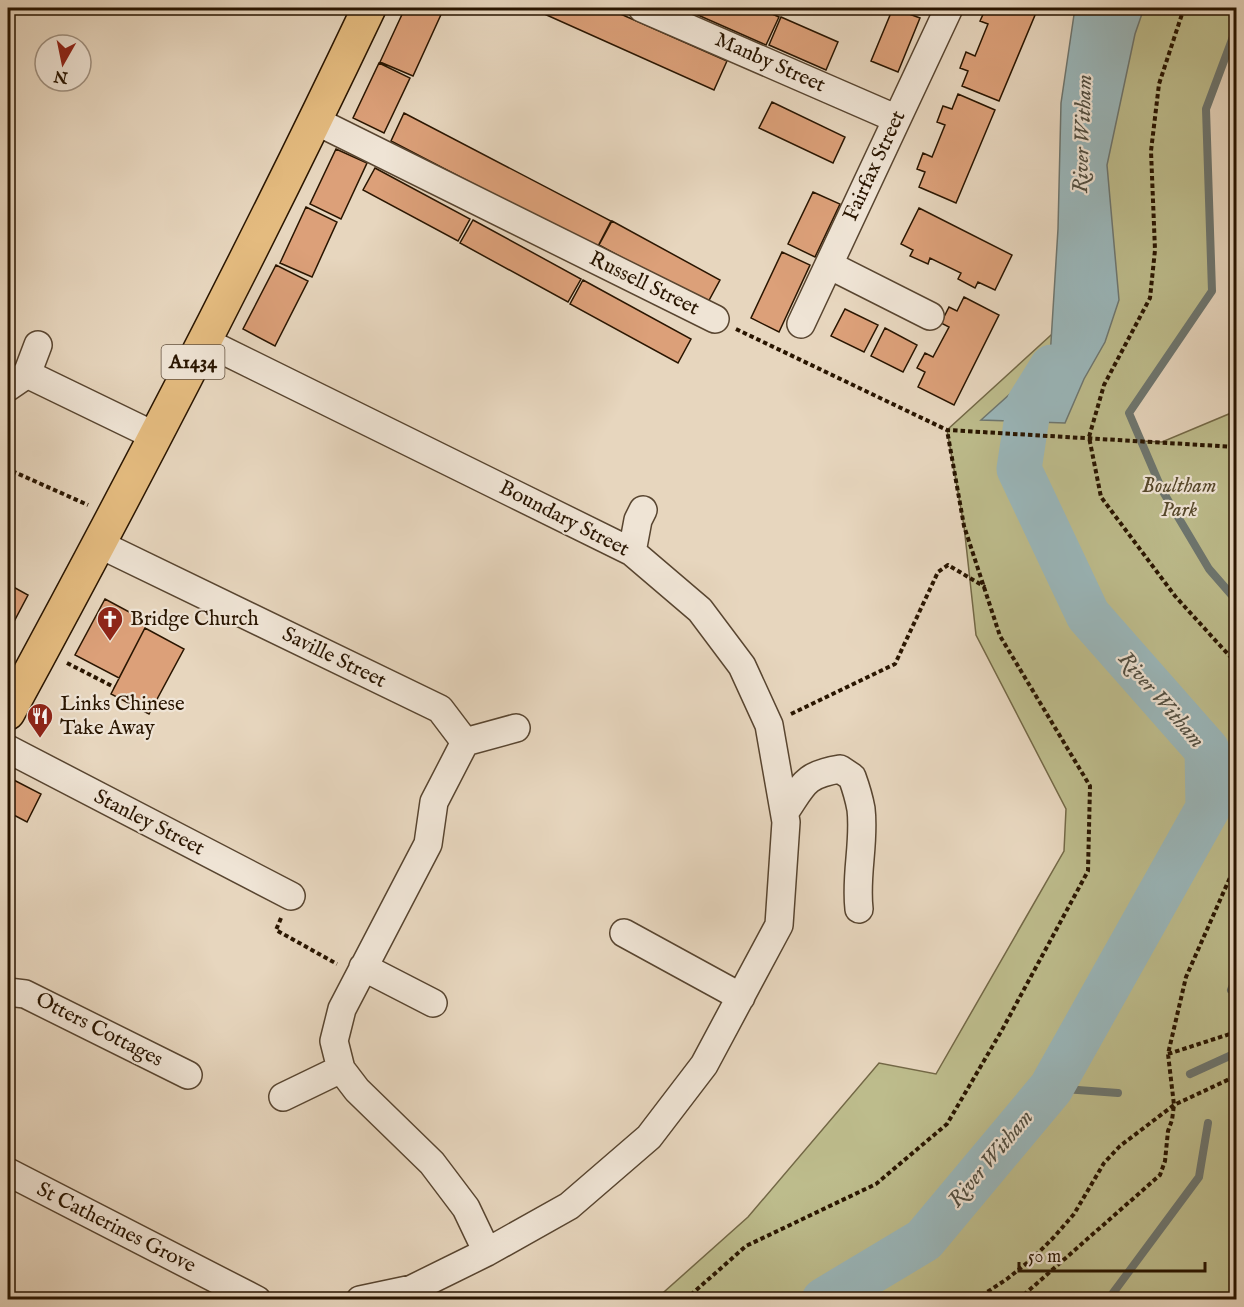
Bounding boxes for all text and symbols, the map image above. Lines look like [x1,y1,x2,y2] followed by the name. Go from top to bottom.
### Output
[711,27,829,99] street label: Manby Street
[33,33,93,93] north arrow
[52,65,70,87] text: N
[1067,74,1099,194] water label: River Witham
[838,106,912,226] street label: Fairfax Street
[584,246,704,322] street label: Russell Street
[162,345,224,379] road number: A1434
[1142,473,1216,524] park label: Boultham Park
[494,475,634,563] street label: Boundary Street
[95,604,125,642] church icon: Bridge Church
[130,606,259,633] place label: Bridge Church
[278,621,390,695] street label: Saville Street
[1111,646,1211,754] water label: River Witham
[60,691,185,742] place label: Links Chinese Take Away
[25,701,55,739] restaurant icon: Links Chinese Take Away
[89,784,209,862] street label: Stanley Street
[31,986,167,1074] street label: Otters Cottages
[942,1104,1040,1214] water label: River Witham
[32,1176,200,1280] street label: St Catherines Grove
[1019,1235,1205,1273] scale bar
[1028,1246,1061,1269] text: 50 m

